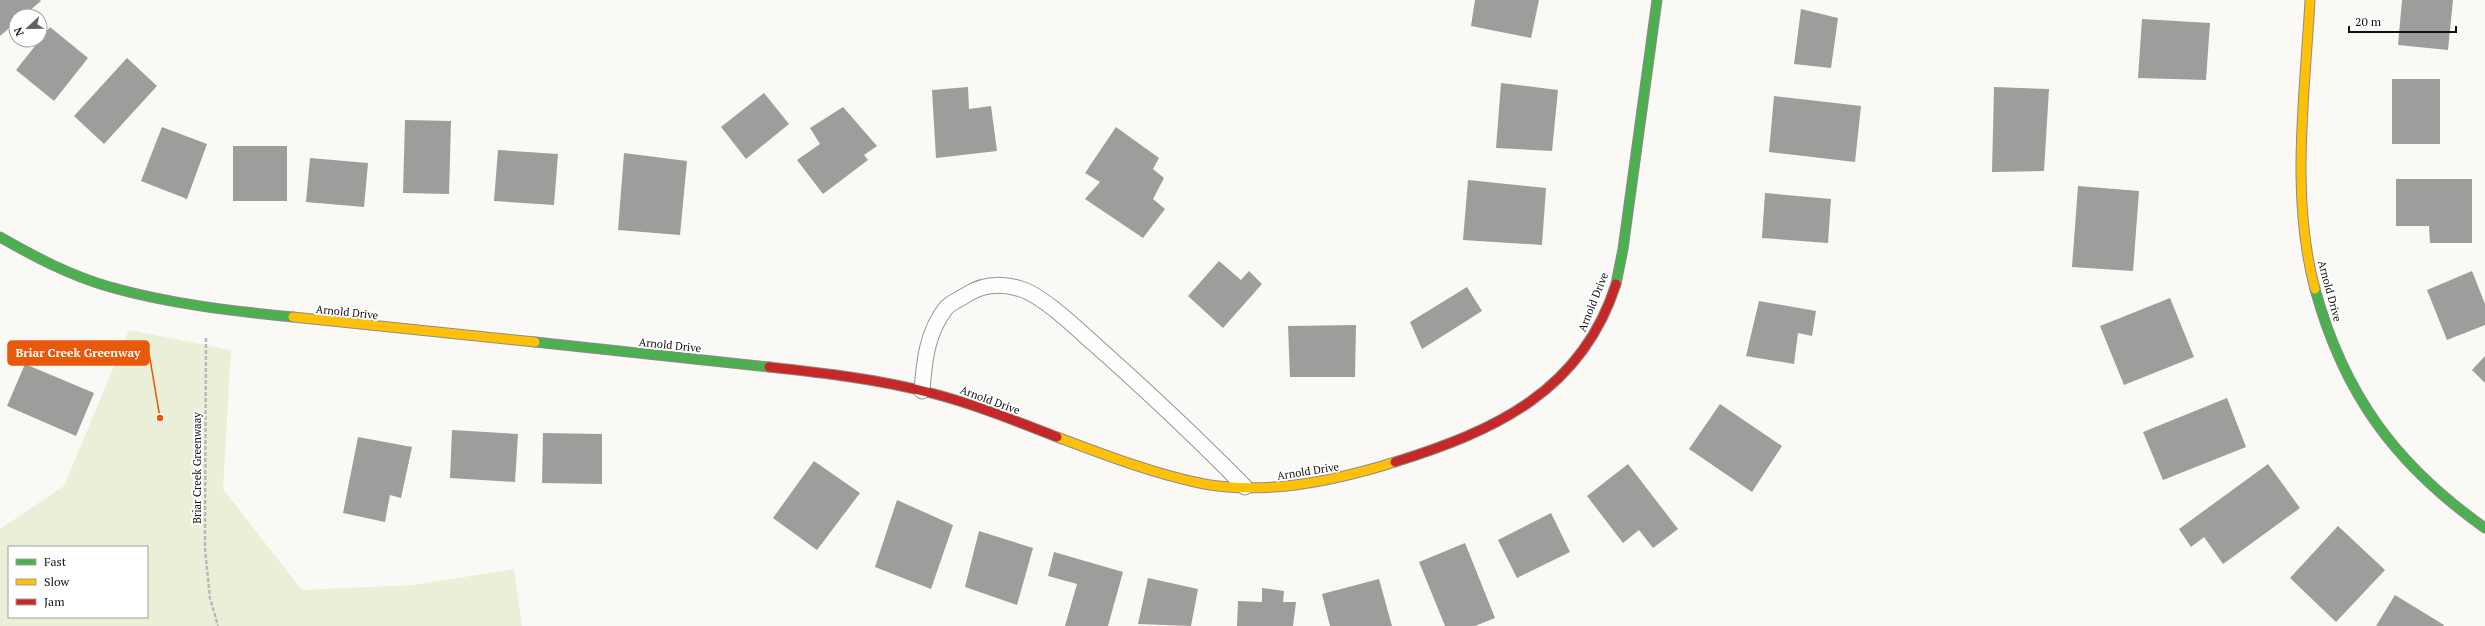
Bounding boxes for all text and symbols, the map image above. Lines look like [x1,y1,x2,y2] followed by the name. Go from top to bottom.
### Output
[8,8,48,48] north arrow
[2349,8,2456,34] scale bar
[2355,14,2382,29] text: 20 m
[10,25,27,38] text: N
[2315,259,2345,324] street label: Arnold Drive
[1575,270,1611,334] street label: Arnold Drive
[315,302,379,322] street label: Arnold Drive
[638,335,702,355] street label: Arnold Drive
[8,341,149,365] callout: Briar Creek Greenway
[16,345,141,360] text: Briar Creek Greenway
[958,383,1022,417] street label: Arnold Drive
[190,412,204,524] street label: Briar Creek Greenwaay
[1276,459,1341,483] street label: Arnold Drive
[8,546,148,618] legend
[44,554,67,569] text: Fast
[44,574,70,589] text: Slow
[44,594,65,609] text: Jam

